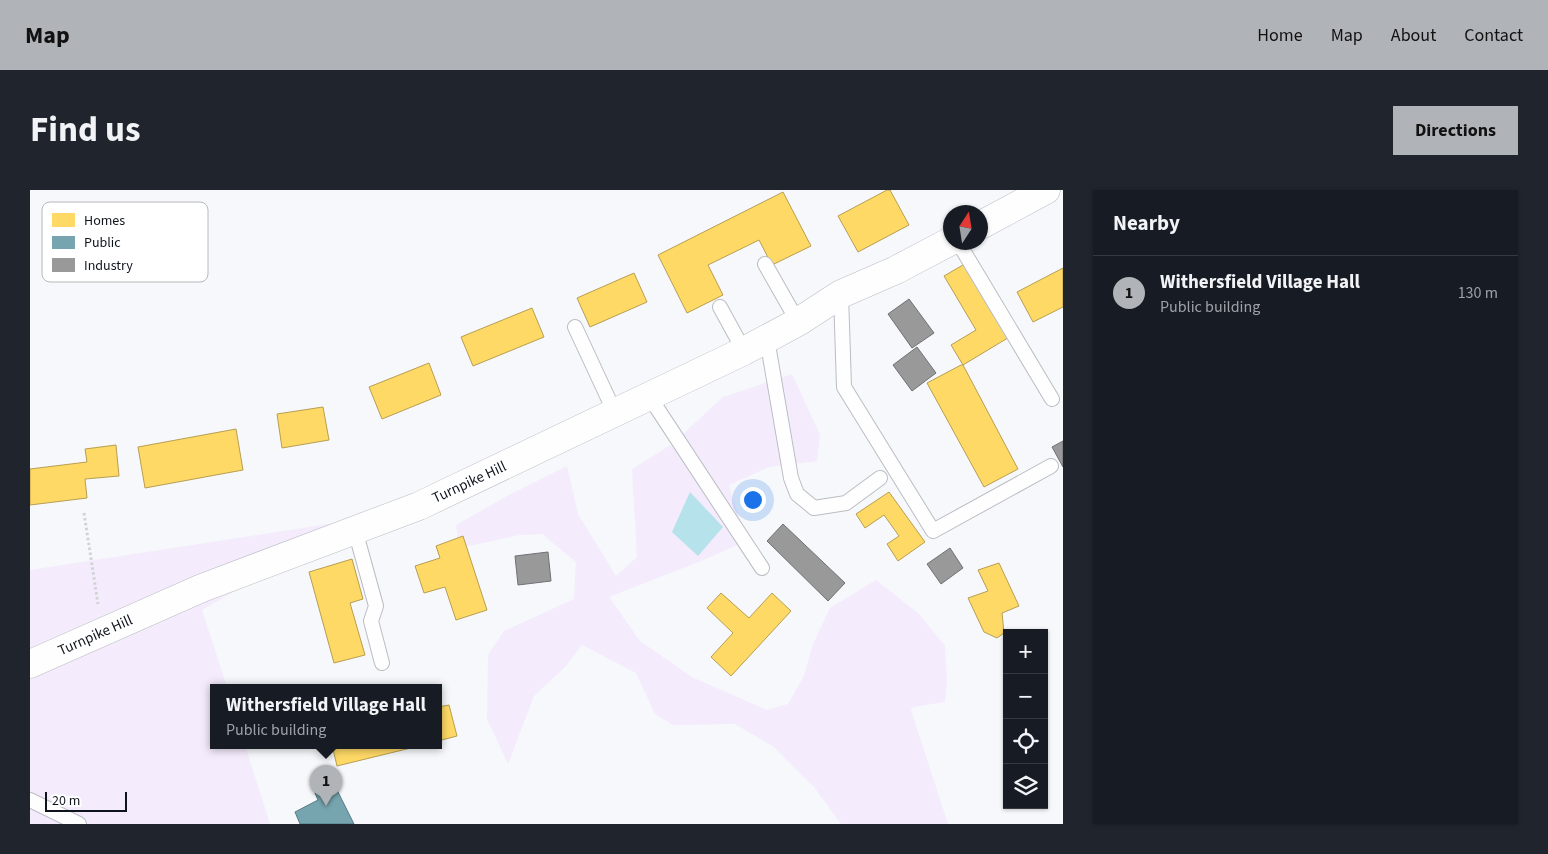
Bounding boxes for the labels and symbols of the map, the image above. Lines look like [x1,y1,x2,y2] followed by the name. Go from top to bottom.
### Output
[42,202,208,282] legend
[943,205,988,250] north arrow
[84,211,125,231] text: Homes
[84,233,121,253] text: Public
[84,256,133,276] text: Industry
[429,456,510,509] street label: Turnpike Hill
[740,487,766,513] your location
[55,610,136,661] street label: Turnpike Hill
[310,765,342,806] pin: 1
[45,789,128,812] scale bar

